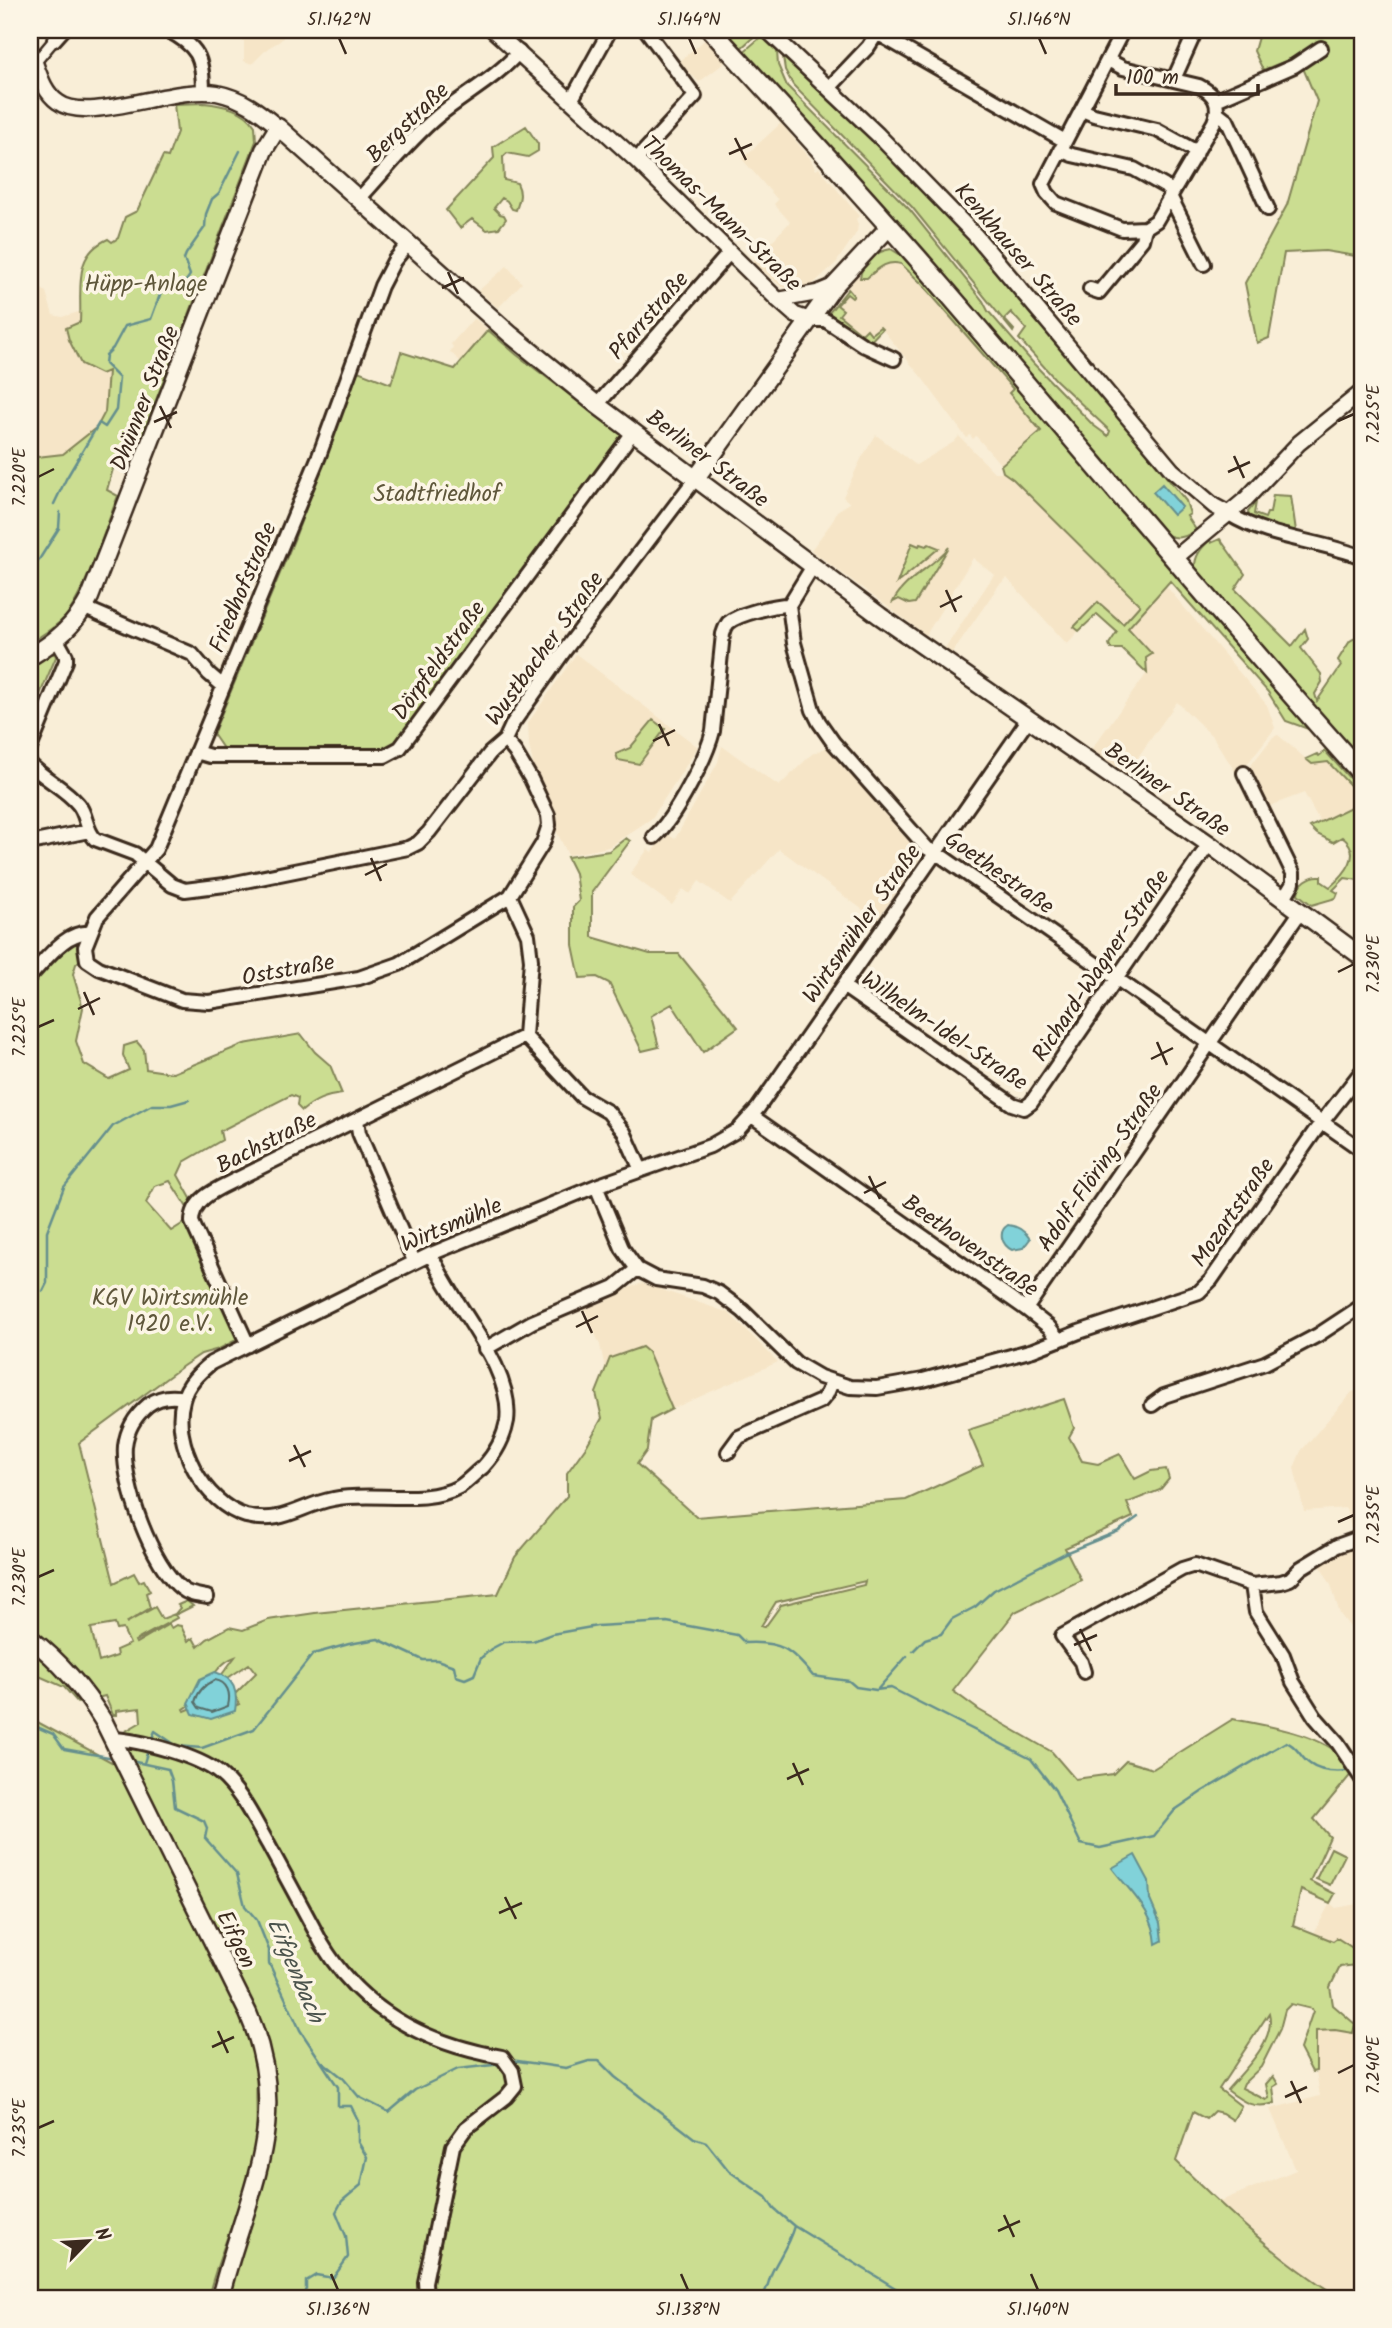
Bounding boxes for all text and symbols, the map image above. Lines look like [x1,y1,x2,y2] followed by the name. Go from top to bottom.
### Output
[307,6,371,35] text: 51.142°N
[657,6,721,35] text: 51.144°N
[1007,6,1071,35] text: 51.146°N
[1116,52,1257,96] scale bar
[1126,62,1179,95] text: 100 m
[358,74,458,173] street label: Bergstraße
[632,128,809,301] street label: Thomas-Mann-Straße
[944,175,1091,336] street label: Kenkhauser Straße
[600,264,699,369] street label: Pfarrstraße
[85,267,207,303] park label: Hüpp-Anlage
[102,321,190,477] street label: Dhünner Straße
[1360,384,1389,444] text: 7.225°E
[637,401,776,518] street label: Berliner Straße
[6,447,35,507] text: 7.220°E
[373,477,503,513] park label: Stadtfriedhof
[200,517,288,659] street label: Friedhofstraße
[477,564,614,734] street label: Wustbacher Straße
[384,594,496,729] street label: Dörpfeldstraße
[1097,734,1237,847] street label: Berliner Straße
[936,822,1061,925] street label: Goethestraße
[794,837,931,1011] street label: Wirtsmühler Straße
[1024,862,1180,1070] street label: Richard-Wagner-Straße
[1360,934,1389,993] text: 7.230°E
[239,945,338,997] street label: Oststraße
[853,962,1035,1101] street label: Wilhelm-Idel-Straße
[6,997,35,1057] text: 7.225°E
[1029,1076,1172,1260] street label: Adolf-Flöring-Straße
[210,1103,324,1185] street label: Bachstraße
[1182,1151,1285,1275] street label: Mozartstraße
[894,1186,1046,1307] street label: Beethovenstraße
[395,1188,508,1263] street label: Wirtsmühle
[92,1281,248,1343] park label: KGV Wirtsmühle 1920 e.V.
[1360,1485,1389,1545] text: 7.235°E
[6,1547,35,1606] text: 7.230°E
[206,1905,265,1975] street label: Eifgen
[255,1912,335,2031] water label: Eifgenbach
[1360,2035,1389,2094] text: 7.240°E
[6,2098,35,2158] text: 7.235°E
[52,2206,122,2276] north arrow
[85,2223,118,2246] text: N
[306,2296,370,2325] text: 51.136°N
[656,2296,720,2325] text: 51.138°N
[1007,2296,1069,2325] text: 51.140°N

